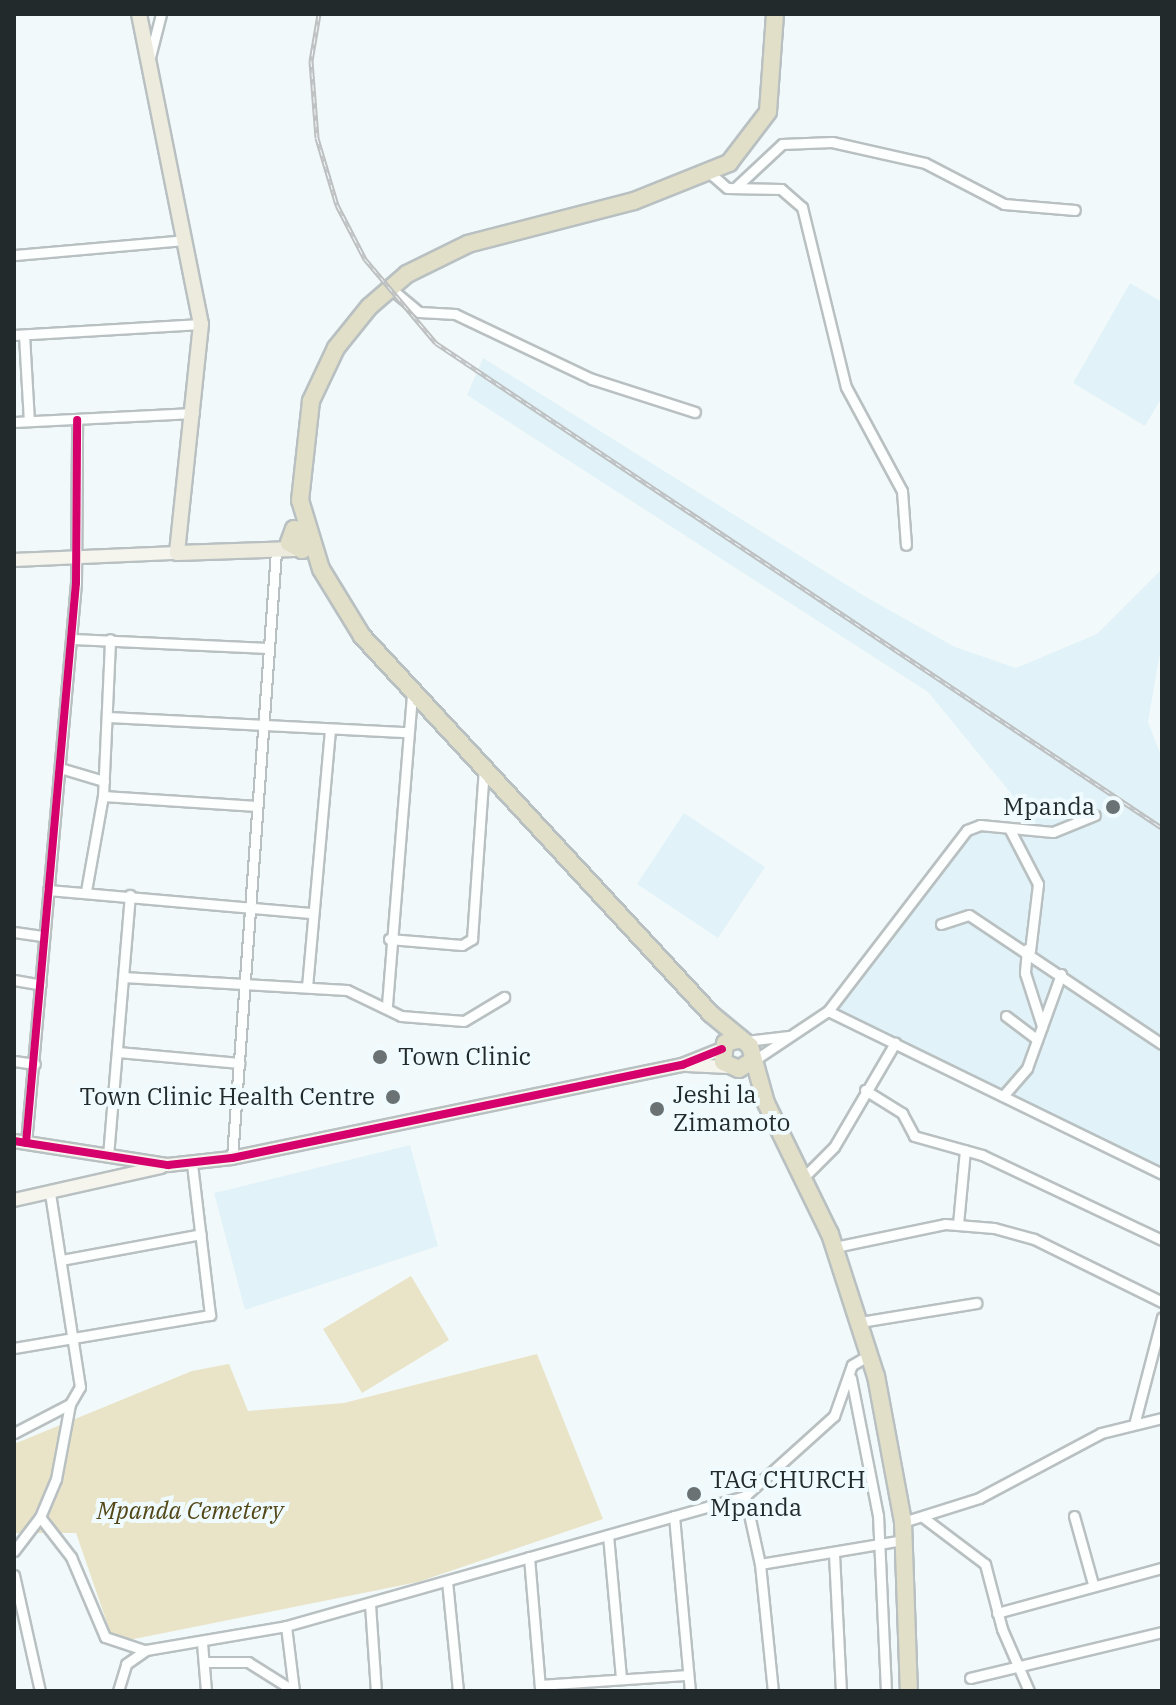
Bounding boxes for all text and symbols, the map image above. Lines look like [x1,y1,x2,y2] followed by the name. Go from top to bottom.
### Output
[1003,793,1095,821] place label: Mpanda
[1102,796,1124,818] marker: Mpanda
[398,1043,531,1071] place label: Town Clinic
[369,1046,391,1068] marker: Town Clinic
[673,1081,790,1137] place label: Jeshi la Zimamoto
[80,1083,375,1111] place label: Town Clinic Health Centre
[382,1086,404,1108] marker: Town Clinic Health Centre
[648,1100,666,1118] marker: Jeshi la Zimamoto
[710,1466,866,1522] place label: TAG CHURCH Mpanda
[685,1485,703,1503] marker: TAG CHURCH Mpanda
[97,1497,283,1525] park label: Mpanda Cemetery

